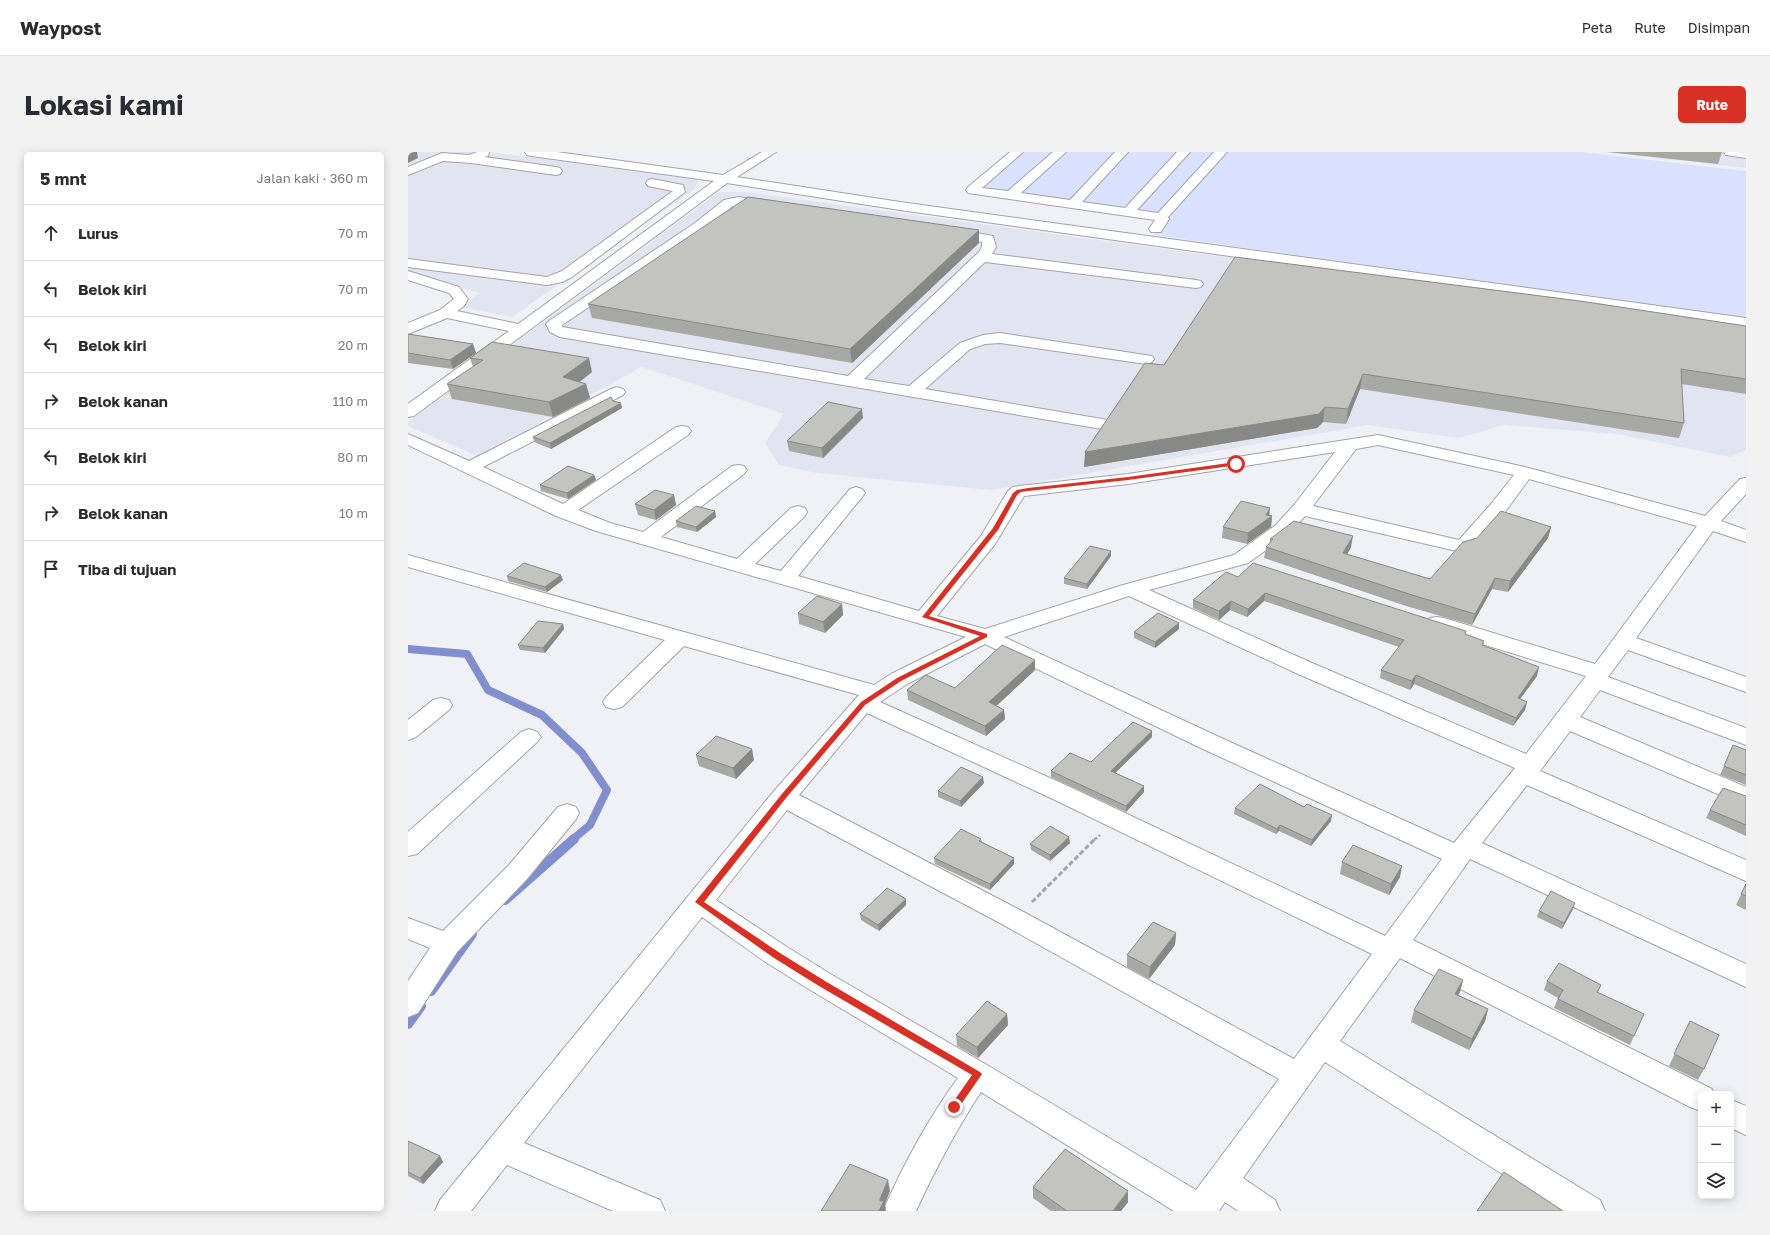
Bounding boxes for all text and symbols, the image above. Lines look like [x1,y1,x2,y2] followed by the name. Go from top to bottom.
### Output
[20,16,101,39] text: Waypost
[1582,19,1612,36] text: Peta
[1634,19,1666,36] text: Rute
[1688,19,1750,36] text: Disimpan
[1678,86,1746,123] button: Rute
[24,88,184,121] text: Lokasi kami
[40,168,87,189] text: 5 mnt
[257,170,368,186] text: Jalan kaki · 360 m
[40,222,62,244] icon: ahead
[78,224,119,242] text: Lurus
[338,225,368,241] text: 70 m
[40,278,62,300] icon: left
[78,280,147,298] text: Belok kiri
[338,281,368,297] text: 70 m
[40,334,62,356] icon: left
[78,336,147,354] text: Belok kiri
[338,337,368,353] text: 20 m
[40,390,62,412] icon: right
[78,392,168,410] text: Belok kanan
[333,393,368,409] text: 110 m
[40,446,62,468] icon: left
[78,448,147,466] text: Belok kiri
[337,449,368,465] text: 80 m
[1227,455,1245,473] route start
[40,502,62,524] icon: right
[78,504,168,522] text: Belok kanan
[339,505,368,521] text: 10 m
[40,558,62,580] icon: arrive
[78,560,176,578] text: Tiba di tujuan
[1698,1091,1734,1199] map controls
[1698,1091,1734,1127] button: +
[945,1098,963,1116] route end
[1698,1127,1734,1163] button: −
[1698,1163,1734,1199] button: layers

